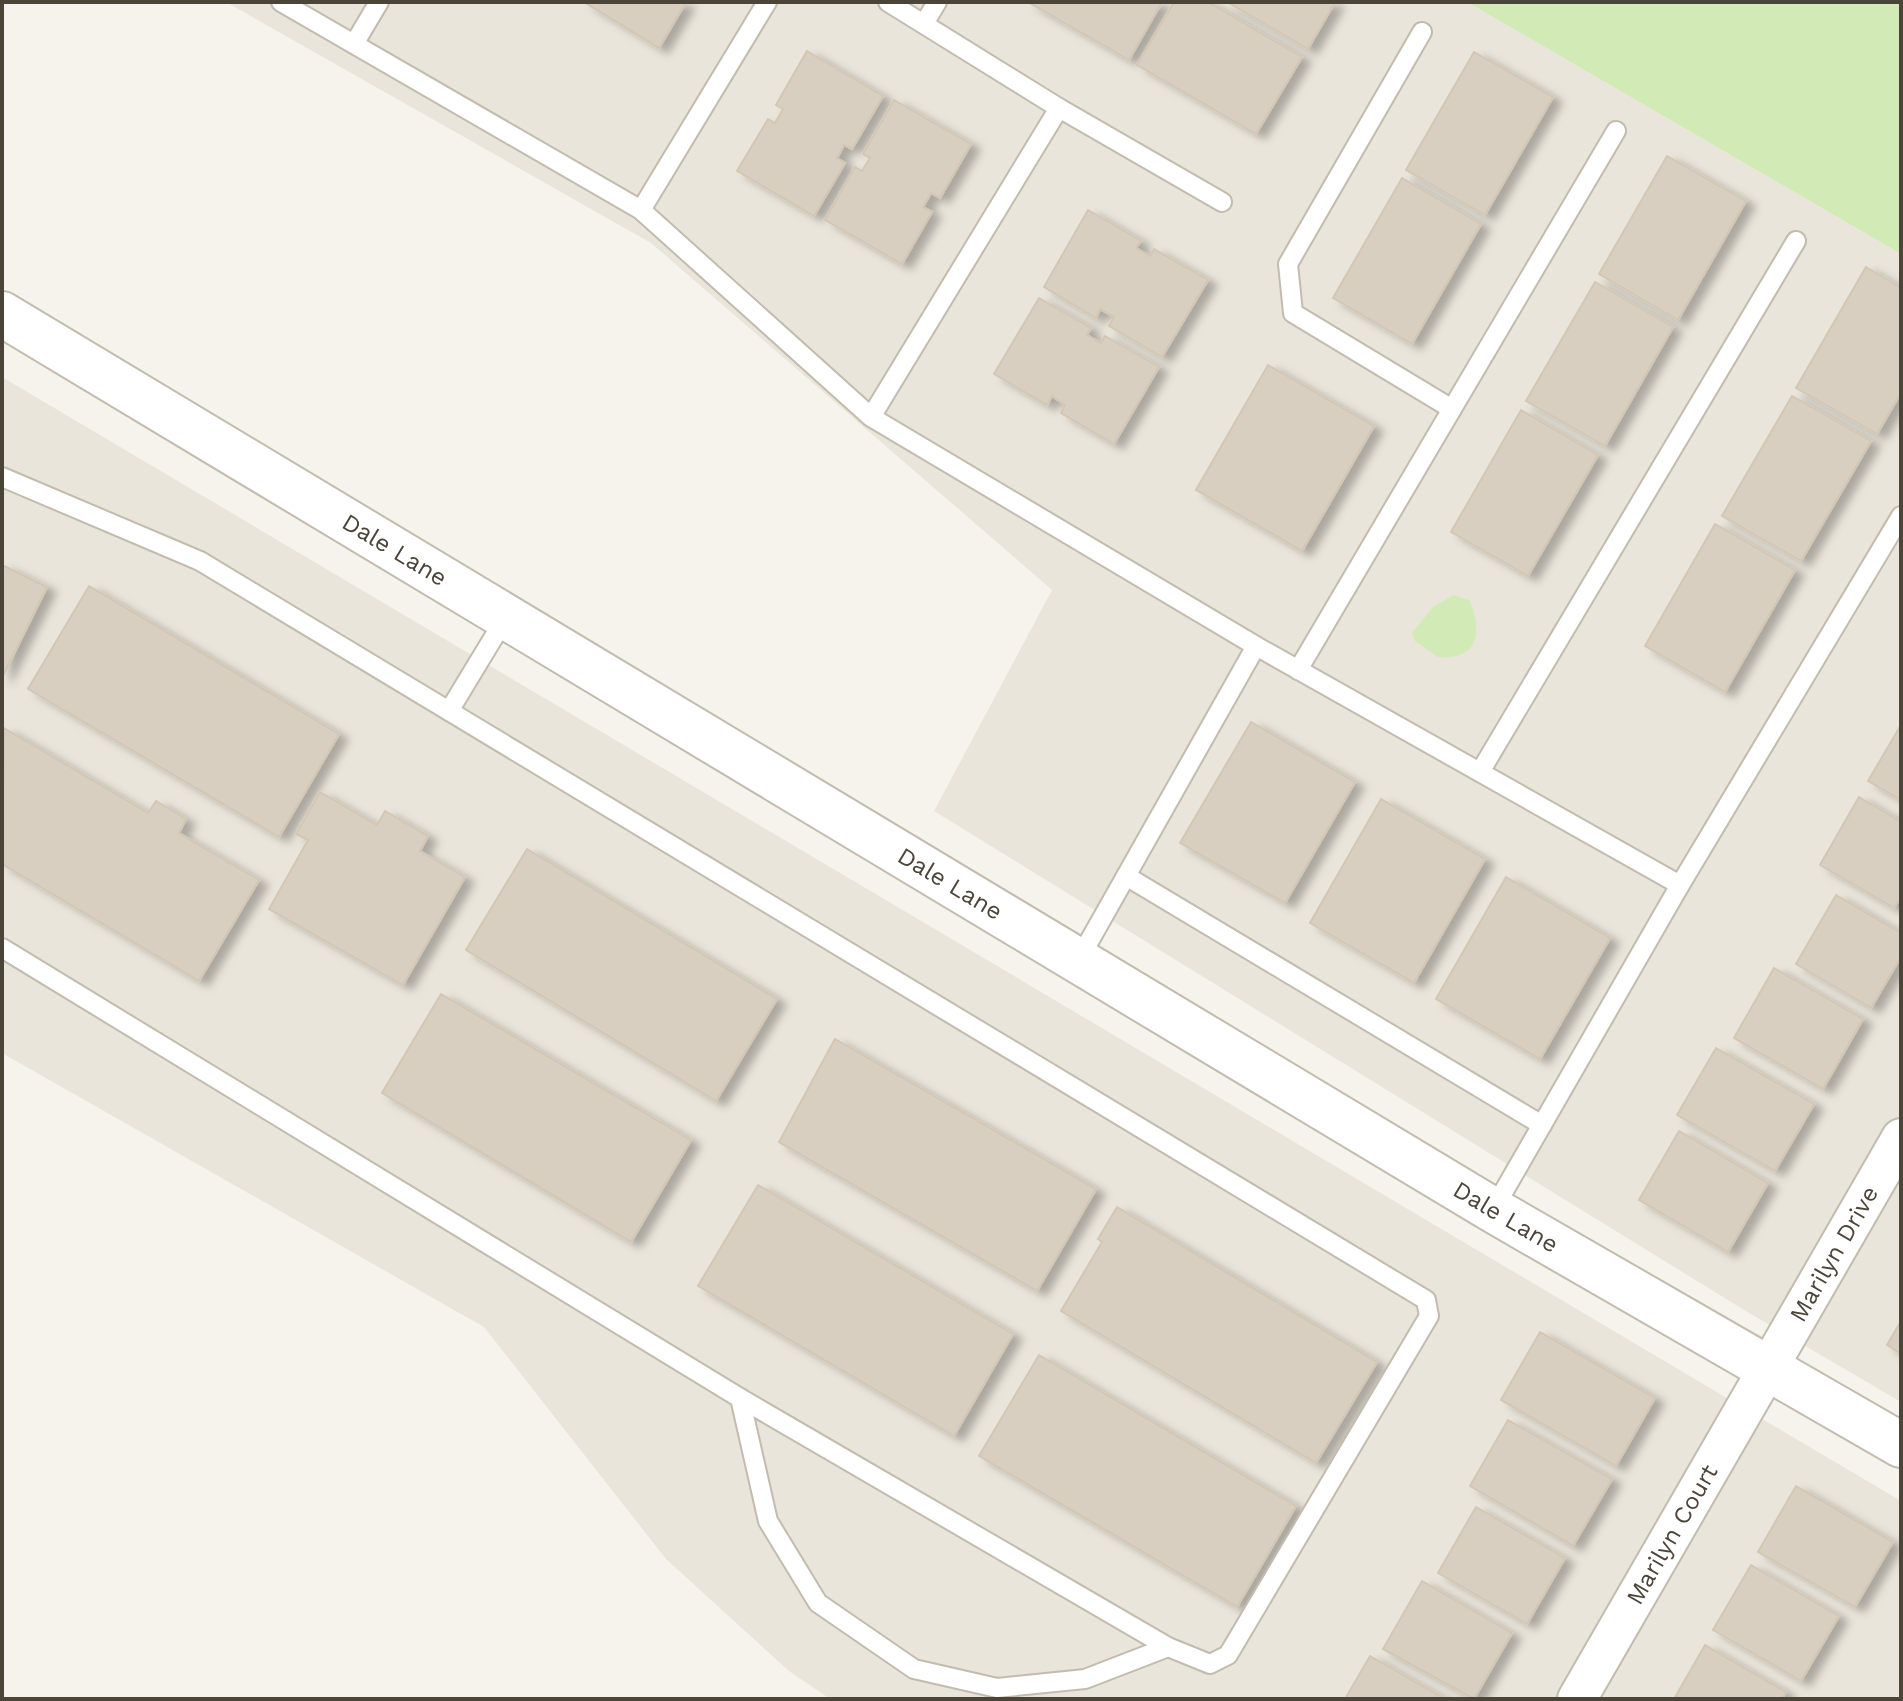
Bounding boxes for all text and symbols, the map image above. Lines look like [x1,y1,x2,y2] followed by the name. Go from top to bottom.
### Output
[337,508,452,592] street label: Dale Lane
[893,842,1007,926] street label: Dale Lane
[1448,1175,1563,1259] street label: Dale Lane
[1784,1181,1884,1327] street label: Marilyn Drive
[1621,1459,1723,1610] street label: Marilyn Court

